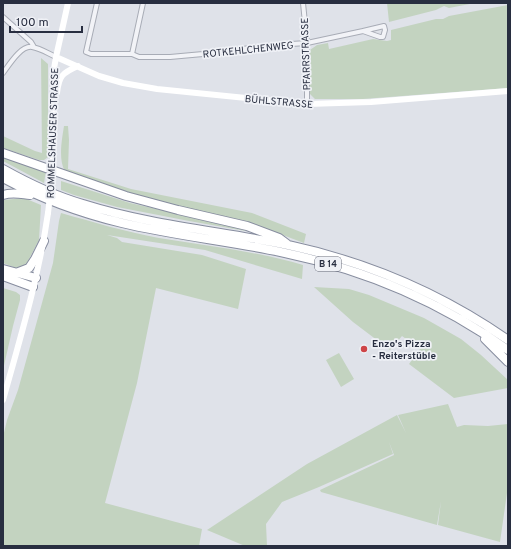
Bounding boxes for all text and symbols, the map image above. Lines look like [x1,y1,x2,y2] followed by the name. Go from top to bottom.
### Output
[10,8,82,34] scale bar
[16,15,49,31] text: 100 m
[299,17,314,91] street label: PFARRSTRASSE
[202,39,294,62] street label: ROTKEHLCHENWEG
[45,67,62,199] street label: ROMMELSHAUSER STRASSE
[244,93,313,112] street label: BÜHLSTRASSE
[315,257,341,271] road number: B 14
[372,338,436,363] place label: Enzo's Pizza - Reiterstüble
[359,344,369,354] marker: Enzo's Pizza - Reiterstüble

